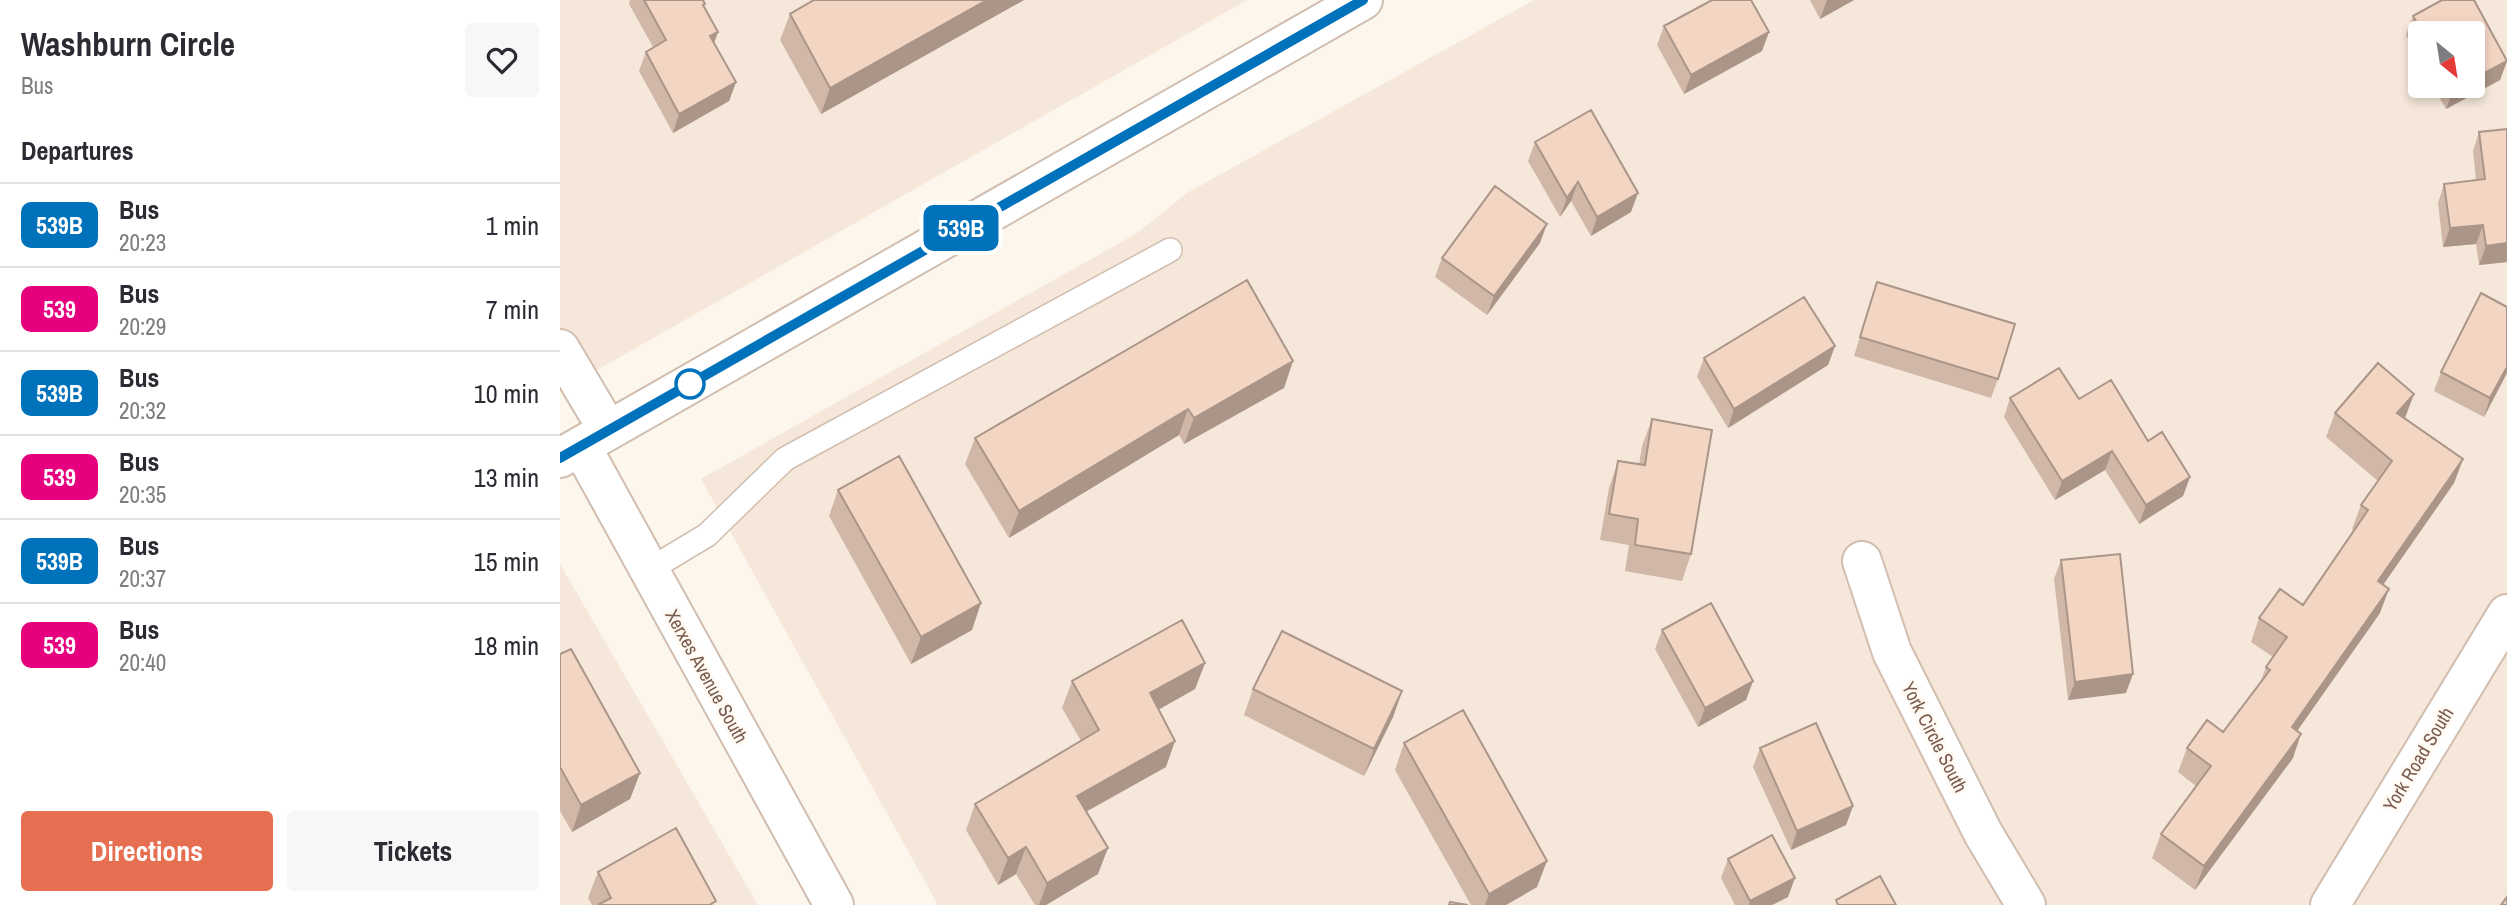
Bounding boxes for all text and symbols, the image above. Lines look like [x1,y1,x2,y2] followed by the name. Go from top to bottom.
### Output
[2408,21,2485,98] north arrow
[2408,21,2485,98] map controls
[21,22,235,66] text: Washburn Circle
[465,23,539,97] button: heart
[21,70,54,101] text: Bus
[21,133,134,168] text: Departures
[119,192,159,227] text: Bus
[912,205,1010,251] line badge: 539B
[486,208,539,243] text: 1 min
[36,209,83,241] text: 539B
[937,212,985,244] text: 539B
[119,227,166,258] text: 20:23
[119,276,159,311] text: Bus
[486,292,539,327] text: 7 min
[43,293,76,325] text: 539
[119,311,166,342] text: 20:29
[119,360,159,395] text: Bus
[675,369,705,399] unlabelled marker
[474,376,539,411] text: 10 min
[36,377,83,409] text: 539B
[119,395,166,426] text: 20:32
[119,444,159,479] text: Bus
[474,460,539,495] text: 13 min
[43,461,76,493] text: 539
[119,479,166,510] text: 20:35
[119,528,159,563] text: Bus
[474,544,539,579] text: 15 min
[36,545,83,577] text: 539B
[119,563,166,594] text: 20:37
[659,604,755,748] street label: Xerxes Avenue South
[119,612,159,647] text: Bus
[474,628,539,663] text: 18 min
[43,629,76,661] text: 539
[119,647,166,678] text: 20:40
[1896,677,1974,797] street label: York Circle South
[2377,702,2459,816] street label: York Road South
[21,811,273,891] button: Directions
[287,811,539,891] button: Tickets

